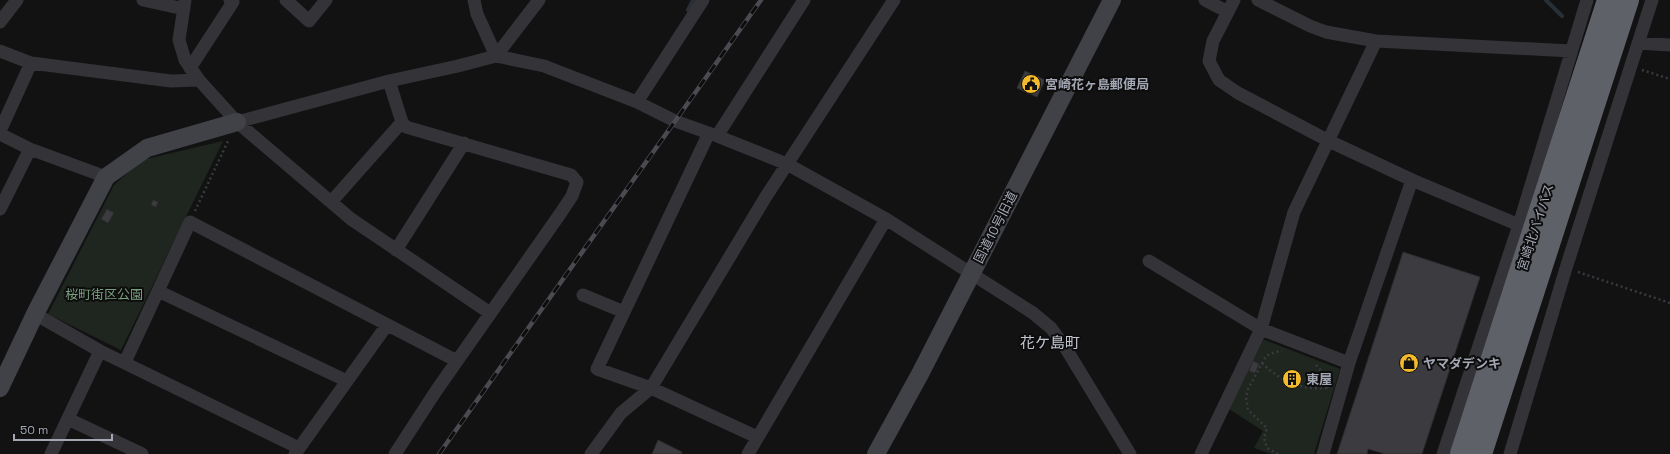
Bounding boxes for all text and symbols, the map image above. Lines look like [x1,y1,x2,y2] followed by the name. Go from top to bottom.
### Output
[1020,73,1042,95] public building icon: 宮崎花ヶ島郵便局
[1045,76,1149,93] place label: 宮崎花ヶ島郵便局
[1513,181,1558,273] street label: 宮崎北バイパス
[970,188,1021,266] street label: 国道10号旧道
[65,286,143,303] park label: 桜町街区公園
[1020,333,1080,352] district label: 花ケ島町
[1398,352,1420,374] shop icon: ヤマダデンキ
[1423,355,1501,372] place label: ヤマダデンキ
[1281,368,1303,390] building icon: 東屋
[1306,371,1332,388] place label: 東屋
[14,416,112,442] scale bar
[20,422,48,438] text: 50 m

